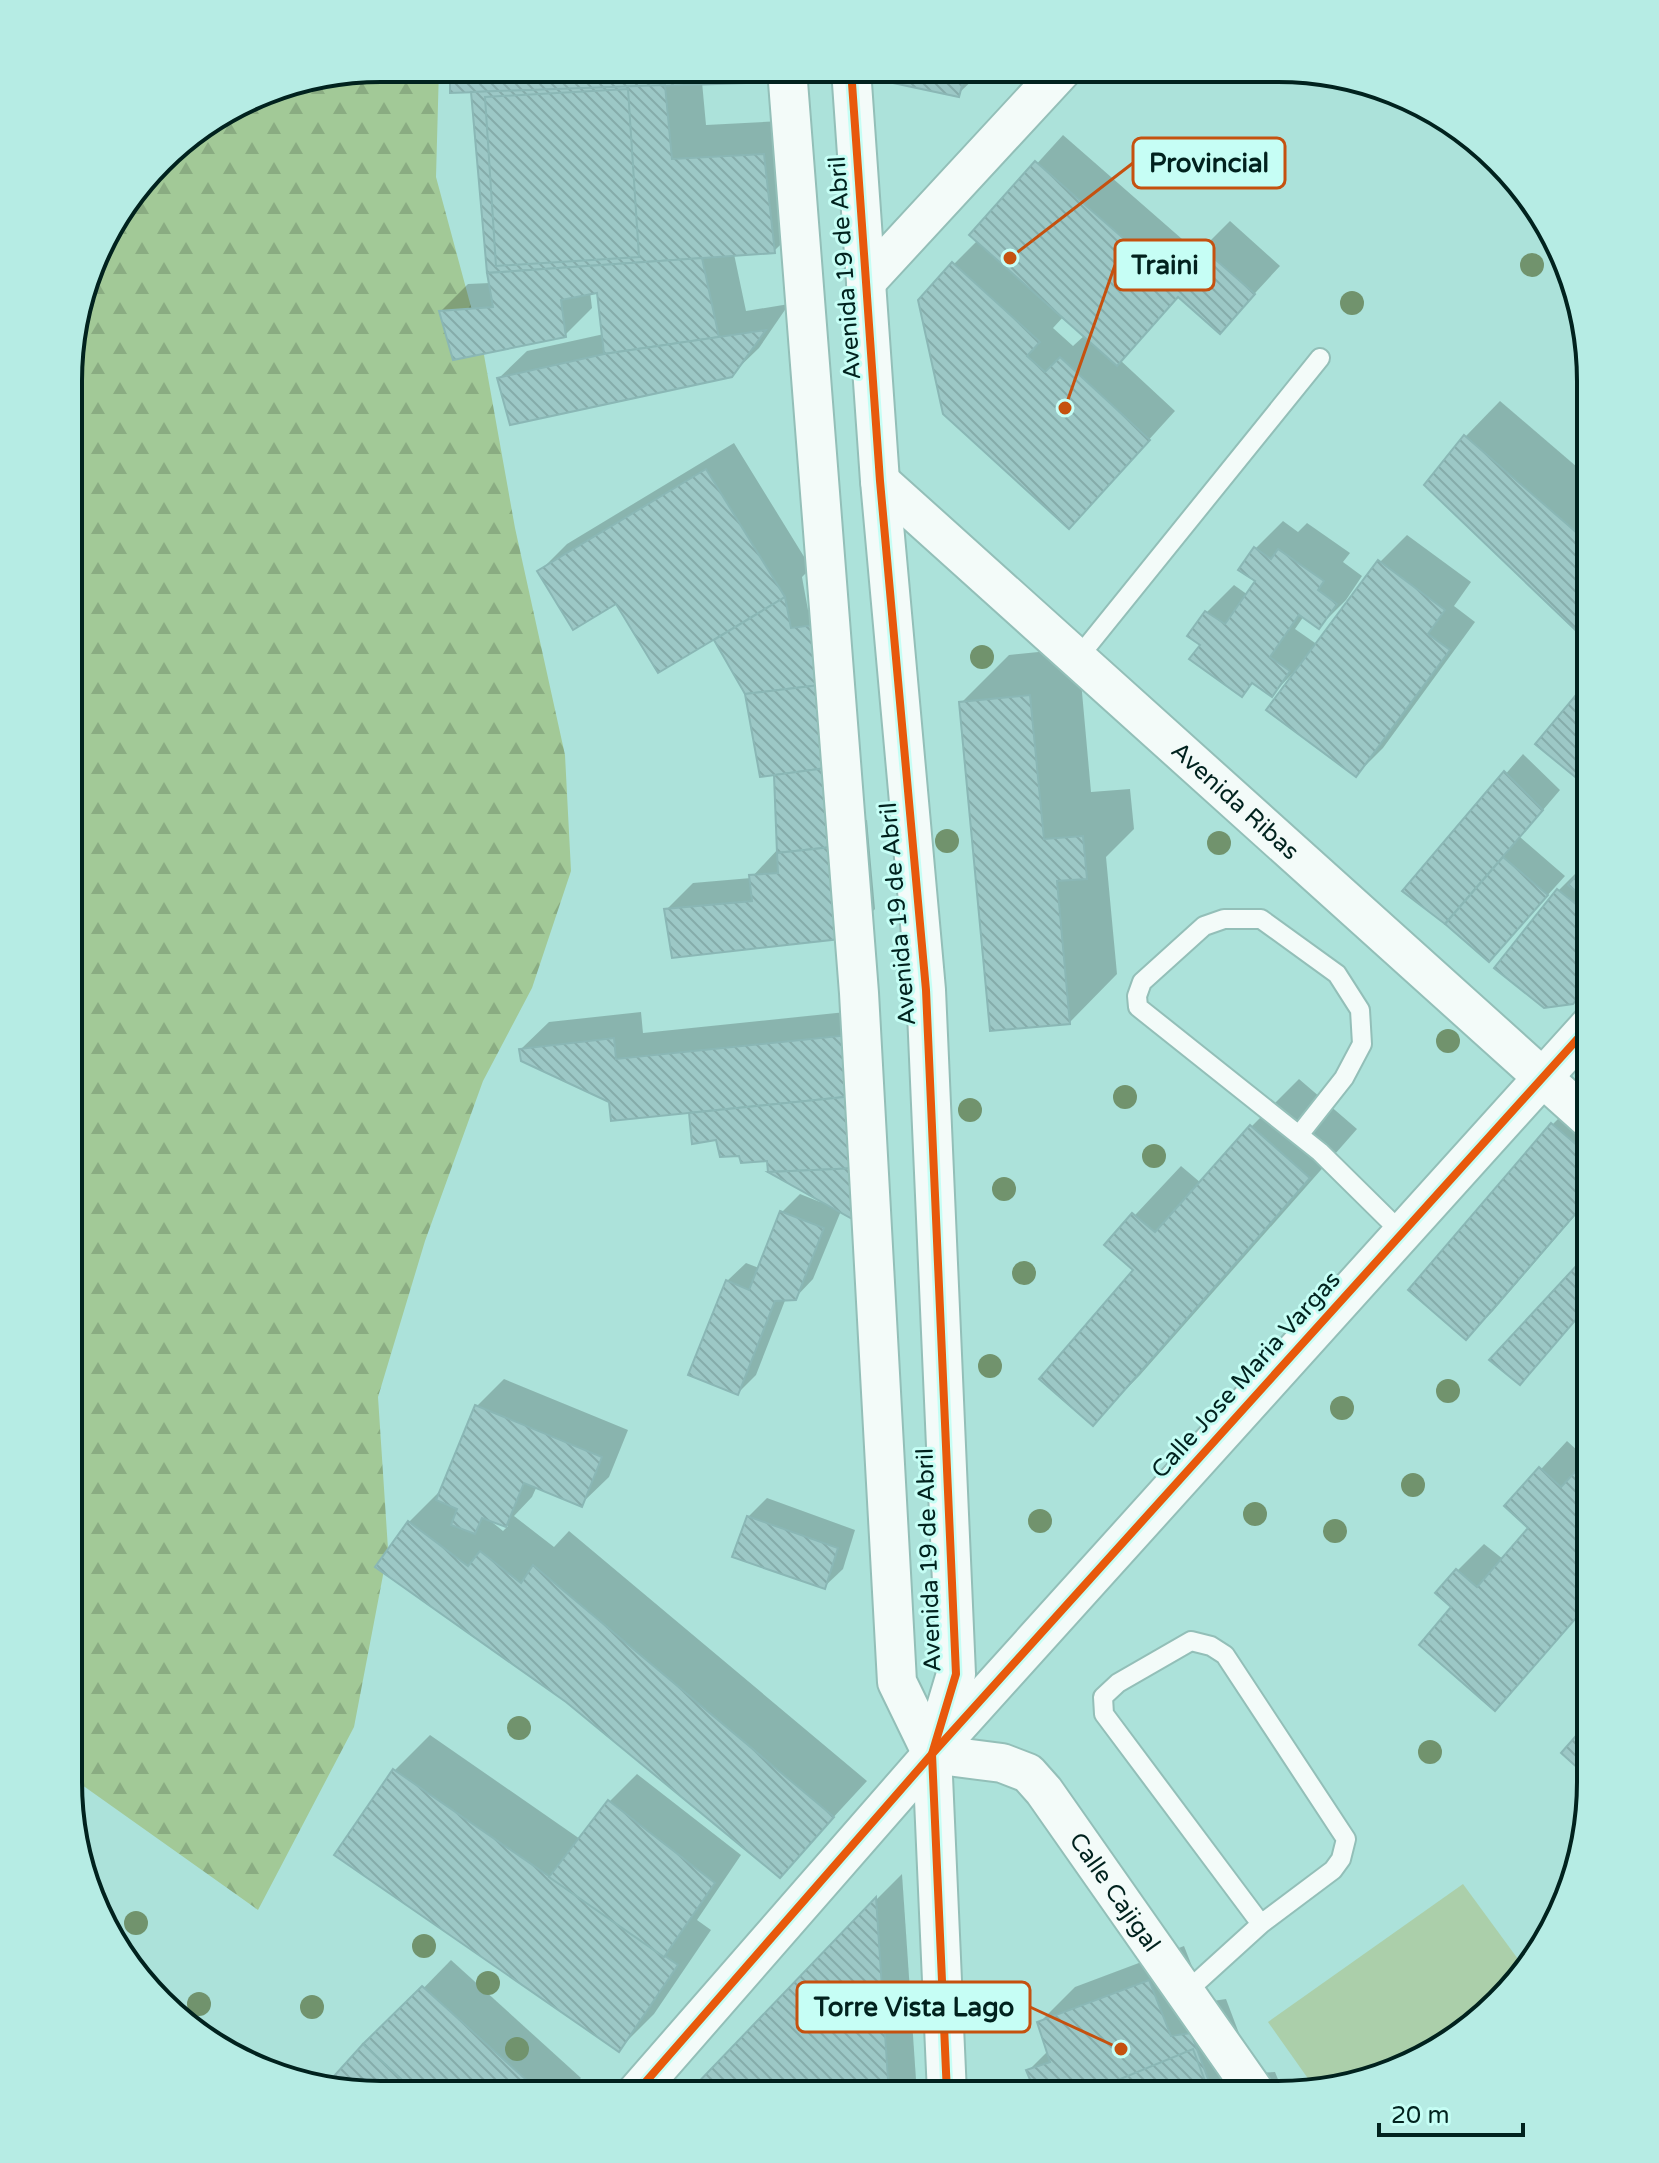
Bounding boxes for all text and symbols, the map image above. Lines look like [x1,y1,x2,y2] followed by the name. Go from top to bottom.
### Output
[1133,138,1285,188] callout: Provincial
[1149,148,1269,179] text: Provincial
[823,155,867,381] street label: Avenida 19 de Abril
[1115,240,1214,290] callout: Traini
[1130,250,1199,281] text: Traini
[1165,736,1305,866] street label: Avenida Ribas
[874,801,922,1027] street label: Avenida 19 de Abril
[1145,1266,1347,1484] street label: Calle Jose Maria Vargas
[911,1448,947,1672] street label: Avenida 19 de Abril
[1063,1827,1167,1957] street label: Calle Cajigal
[797,1982,1030,2032] callout: Torre Vista Lago
[813,1992,1015,2023] text: Torre Vista Lago
[1379,2087,1523,2137] scale bar
[1391,2101,1449,2130] text: 20 m

